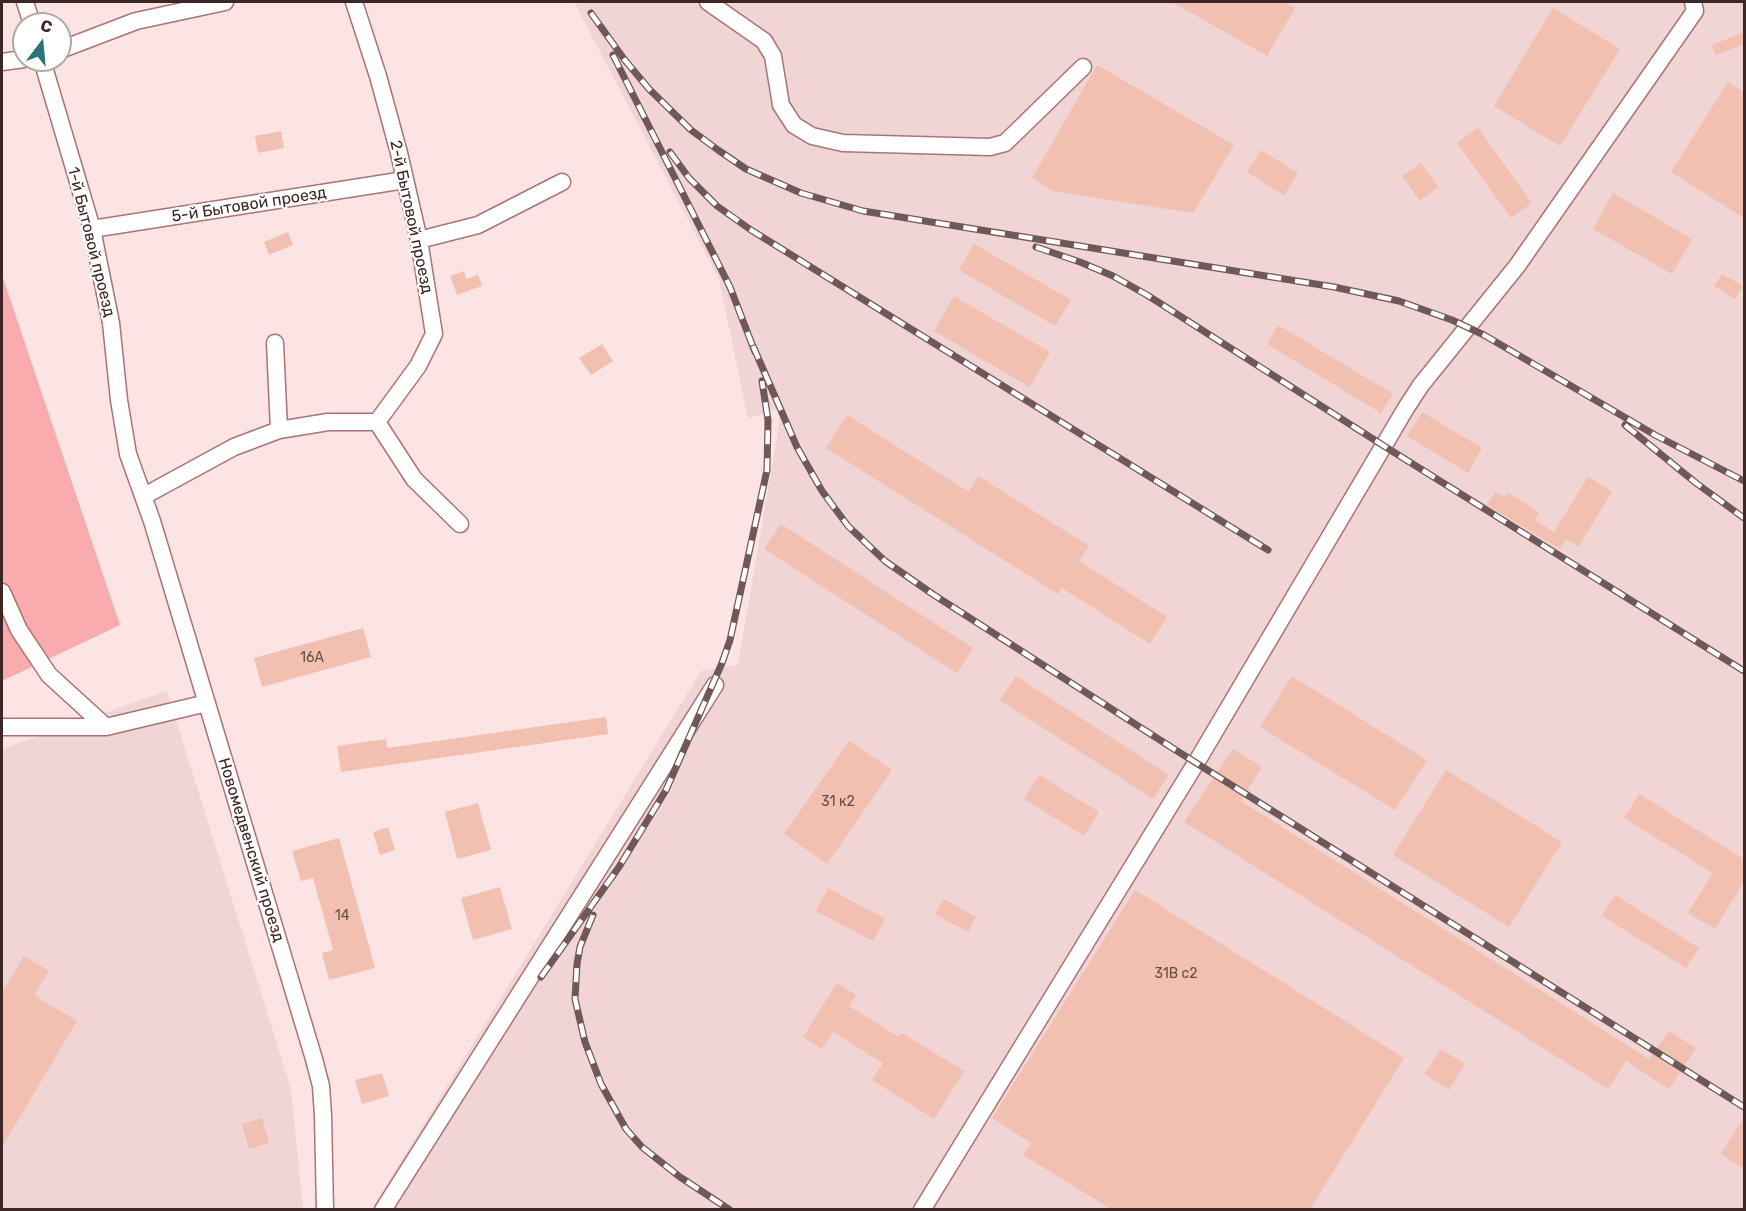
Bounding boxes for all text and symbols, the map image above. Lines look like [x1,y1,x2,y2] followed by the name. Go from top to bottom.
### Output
[12,12,72,72] north arrow
[39,15,55,37] text: С
[385,139,437,295] street label: 2-й Бытовой проезд
[63,165,119,319] street label: 1-й Бытовой проезд
[170,183,328,227] street label: 5-й Бытовой проезд
[300,650,324,666] house number: 16А
[214,756,288,944] street label: Новомедвенский проезд
[821,794,855,810] house number: 31 к2
[335,908,349,924] house number: 14
[1155,966,1197,982] house number: 31В с2

